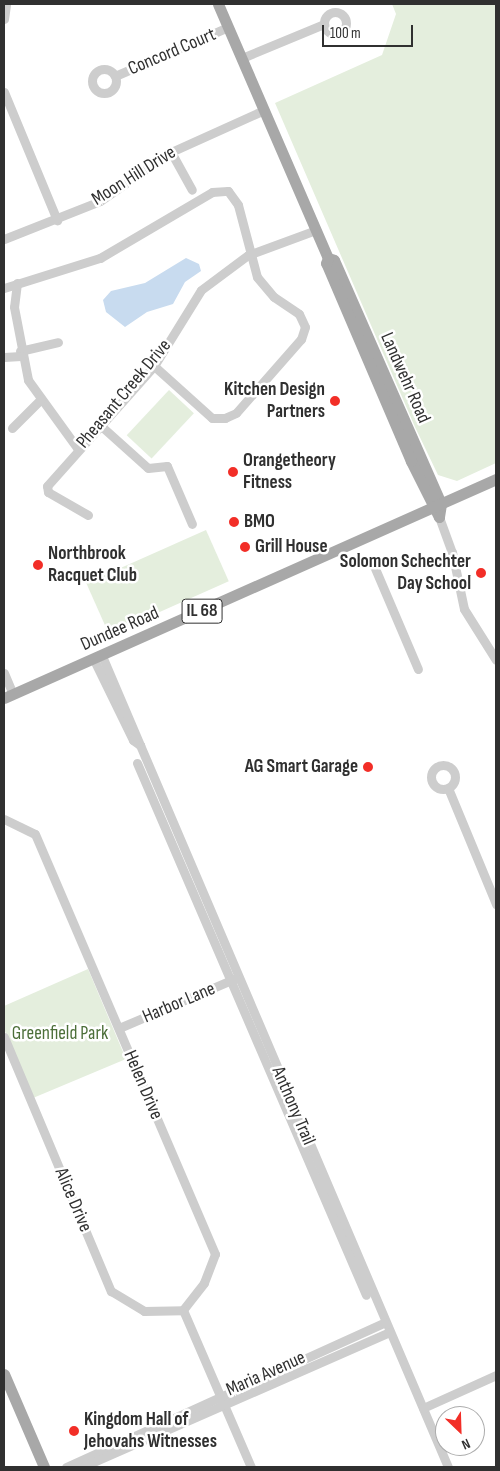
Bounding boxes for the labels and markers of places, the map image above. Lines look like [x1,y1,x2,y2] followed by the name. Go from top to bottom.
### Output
[224,379,325,423] place label: Kitchen Design Partners
[329,395,341,407] marker: Kitchen Design Partners
[243,450,336,494] place label: Orangetheory Fitness
[227,466,239,478] marker: Orangetheory Fitness
[244,511,275,533] place label: BMO
[228,516,240,528] marker: BMO
[255,536,328,558] place label: Grill House
[239,541,251,553] marker: Grill House
[48,543,137,587] place label: Northbrook Racquet Club
[340,551,471,595] place label: Solomon Schechter Day School
[32,559,44,571] marker: Northbrook Racquet Club
[475,567,487,579] marker: Solomon Schechter Day School
[245,756,358,778] place label: AG Smart Garage
[362,761,374,773] marker: AG Smart Garage
[84,1409,217,1453] place label: Kingdom Hall of Jehovahs Witnesses
[68,1425,80,1437] marker: Kingdom Hall of Jehovahs Witnesses

